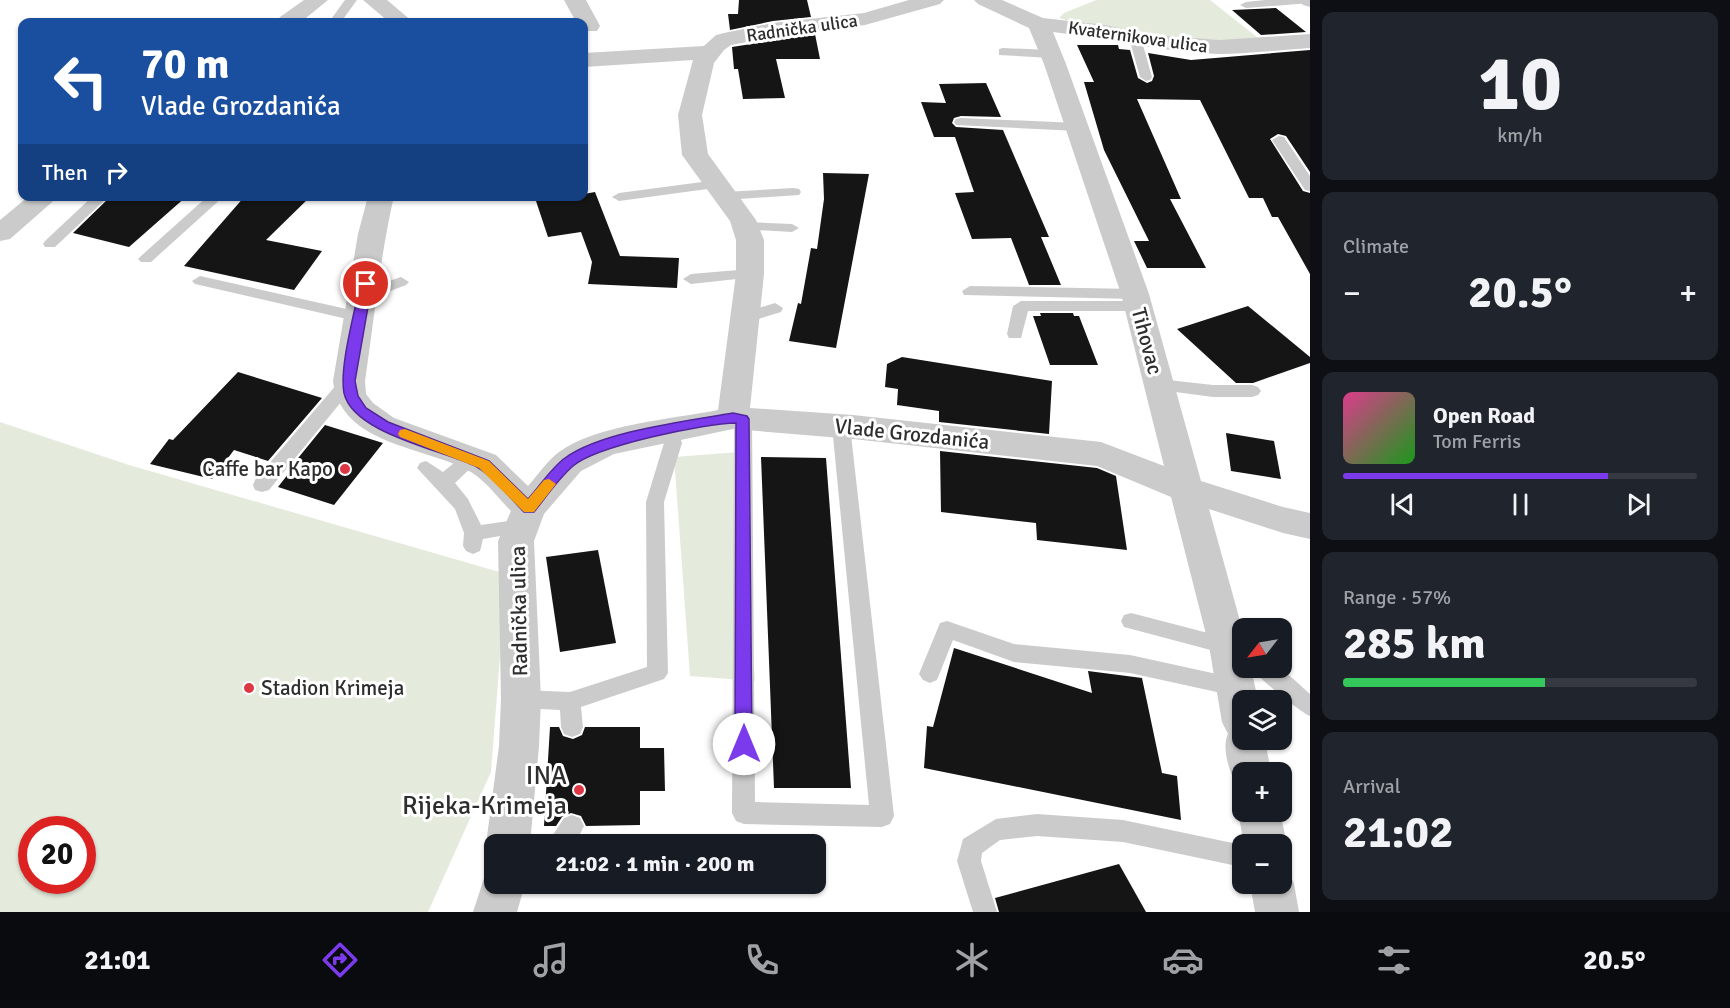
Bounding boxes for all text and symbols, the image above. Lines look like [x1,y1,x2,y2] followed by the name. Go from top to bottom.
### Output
[745,9,859,47] street label: Radnička ulica
[1067,16,1209,58] street label: Kvaternikova ulica
[1478,36,1562,132] text: 10
[141,39,230,90] text: 70 m
[42,42,120,120] icon: left
[141,90,341,123] text: Vlade Grozdanića
[1497,123,1543,148] text: km/h
[100,156,133,189] icon: right
[42,159,88,186] text: Then
[1343,234,1409,259] text: Climate
[340,258,391,309] pin
[1468,265,1572,320] text: 20.5°
[349,267,382,300] icon: arrive
[1343,273,1361,314] text: −
[1679,273,1697,314] text: +
[1126,305,1168,377] street label: Tihovac
[1433,402,1535,429] text: Open Road
[833,413,991,455] street label: Vlade Grozdanića
[1433,429,1521,454] text: Tom Ferris
[202,456,333,482] place label: Caffe bar Kapo
[338,462,352,476] marker: Caffe bar Kapo
[1386,488,1419,521] icon: previous
[1504,488,1537,521] icon: pause
[1622,488,1655,521] icon: next
[505,545,533,677] street label: Radnička ulica
[1343,585,1451,610] text: Range · 57%
[1343,616,1486,671] text: 285 km
[1232,618,1292,678] north arrow
[1232,618,1292,894] map controls
[261,675,404,701] place label: Stadion Krimeja
[242,681,256,695] marker: Stadion Krimeja
[1232,690,1292,750] button: layers
[712,712,776,776] position arrow
[402,760,567,822] place label: INA Rijeka-Krimeja
[1232,762,1292,822] button: +
[1343,774,1401,799] text: Arrival
[572,783,586,797] marker: INA Rijeka-Krimeja
[1343,805,1453,860] text: 21:02
[18,816,96,894] speed limit sign: 20
[1232,834,1292,894] button: −
[555,850,755,877] text: 21:02 · 1 min · 200 m
[319,939,361,981] icon: directions
[530,939,572,981] icon: music
[741,939,783,981] icon: phone
[951,939,993,981] icon: climate
[1162,939,1204,981] icon: car
[1373,939,1415,981] icon: filters
[84,944,151,977] text: 21:01
[1583,944,1646,977] text: 20.5°

